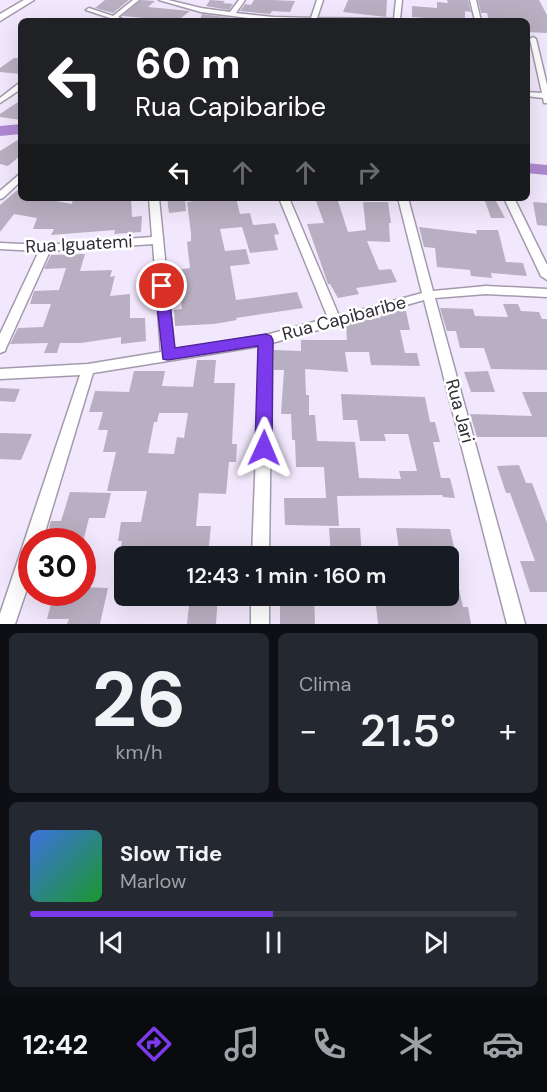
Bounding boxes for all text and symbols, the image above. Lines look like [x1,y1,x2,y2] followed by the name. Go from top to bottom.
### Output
[135,36,241,91] text: 60 m
[36,42,114,120] icon: left
[135,89,326,124] text: Rua Capibaribe
[163,156,196,189] icon: left
[226,156,259,189] icon: ahead
[289,156,322,189] icon: ahead
[352,156,385,189] icon: right
[25,229,133,259] street label: Rua Iguatemi
[136,260,187,311] pin
[145,269,178,302] icon: arrive
[279,290,409,346] street label: Rua Capibaribe
[440,376,480,446] street label: Rua Jari
[232,416,296,480] position arrow
[18,528,96,606] speed limit sign: 30
[187,561,386,590] text: 12:43 · 1 min · 160 m
[92,649,186,750] text: 26
[299,671,351,697] text: Clima
[360,701,456,760] text: 21.5°
[299,709,317,752] text: −
[499,709,517,752] text: +
[115,739,163,765] text: km/h
[120,839,222,868] text: Slow Tide
[120,868,186,894] text: Marlow
[95,926,128,959] icon: previous
[257,926,290,959] icon: pause
[419,926,452,959] icon: next
[133,1023,175,1065] icon: directions
[221,1023,263,1065] icon: music
[308,1023,350,1065] icon: phone
[395,1023,437,1065] icon: climate
[482,1023,524,1065] icon: car
[23,1027,88,1062] text: 12:42

